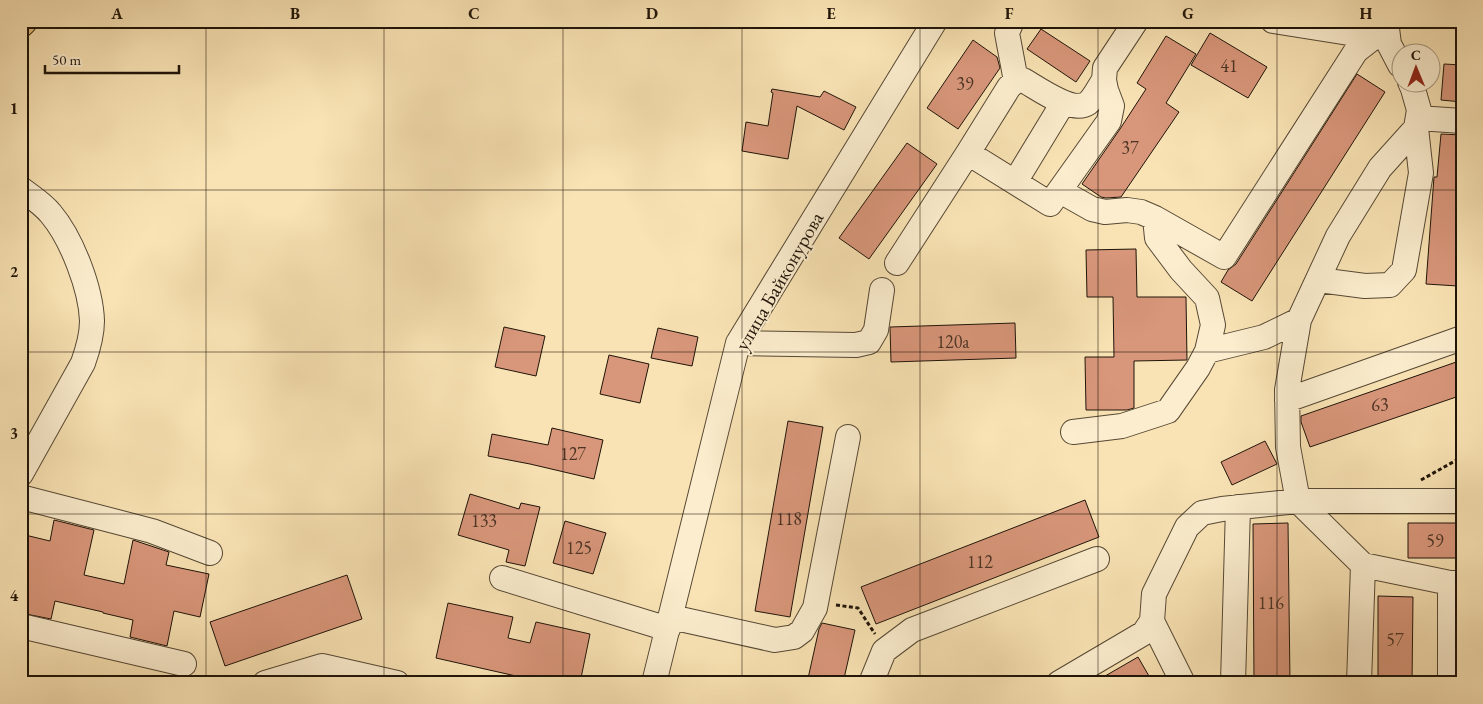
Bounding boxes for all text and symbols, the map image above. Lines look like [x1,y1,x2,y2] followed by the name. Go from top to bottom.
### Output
[110,3,123,24] text: A
[290,3,300,24] text: B
[468,3,480,24] text: C
[646,3,658,24] text: D
[826,3,836,24] text: E
[1005,3,1014,24] text: F
[1182,3,1194,24] text: G
[1360,3,1373,24] text: H
[45,42,179,74] scale bar
[1390,42,1440,92] north arrow
[1411,46,1421,64] text: С
[52,50,81,69] text: 50 m
[1220,54,1238,77] house number: 41
[956,72,974,95] house number: 39
[10,98,18,119] text: 1
[1121,136,1139,159] house number: 37
[729,207,829,355] street label: улица Байконурова
[10,261,19,282] text: 2
[936,330,970,353] house number: 120а
[1371,393,1389,416] house number: 63
[10,423,18,444] text: 3
[560,442,586,465] house number: 127
[776,507,802,530] house number: 118
[471,509,497,532] house number: 133
[1426,529,1444,552] house number: 59
[566,536,592,559] house number: 125
[967,550,993,573] house number: 112
[10,585,19,606] text: 4
[1258,591,1284,614] house number: 116
[1386,628,1404,651] house number: 57

